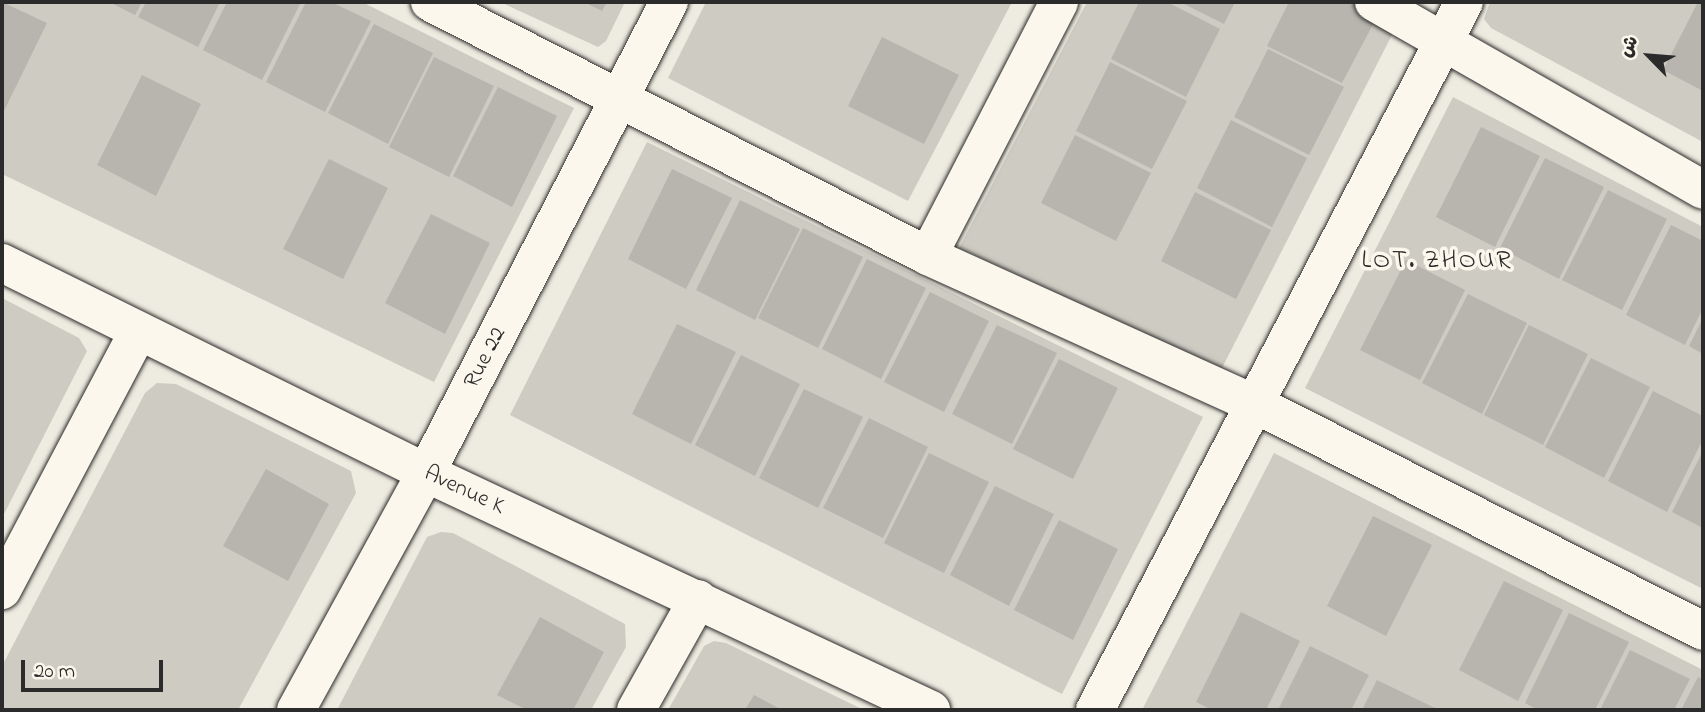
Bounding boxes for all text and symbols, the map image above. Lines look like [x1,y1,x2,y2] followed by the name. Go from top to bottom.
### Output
[1614,21,1684,91] north arrow
[1613,32,1646,62] text: ش
[1363,246,1511,278] district label: LOT. ZHOUR
[459,323,513,393] street label: Rue 22
[419,460,509,522] street label: Avenue K
[24,646,166,690] scale bar
[34,657,75,687] text: 20 m

